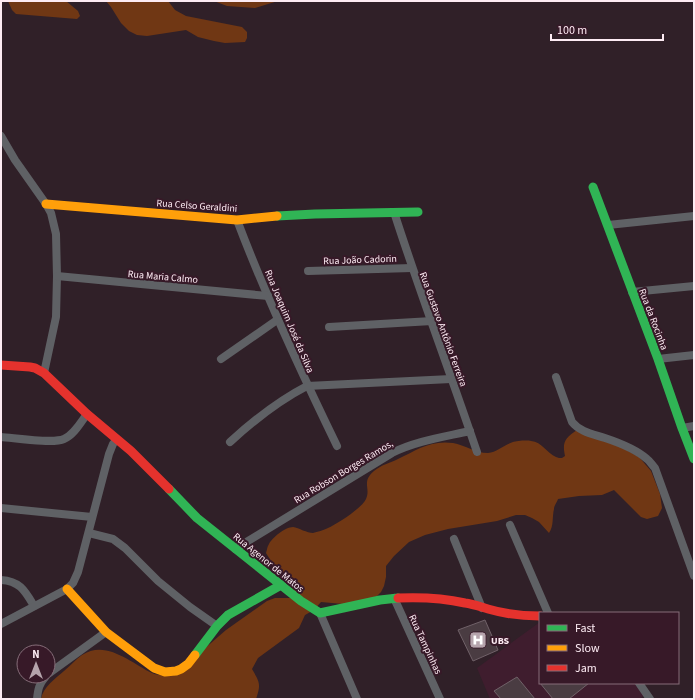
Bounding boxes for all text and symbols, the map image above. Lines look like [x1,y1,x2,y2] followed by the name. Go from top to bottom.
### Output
[551,16,663,42] scale bar
[557,22,587,39] text: 100 m
[156,196,238,216] street label: Rua Celso Geraldini
[323,252,397,268] street label: Rua João Cadorin
[127,267,199,287] street label: Rua Maria Calmo
[261,268,317,375] street label: Rua Joaquim José da Silva
[416,270,470,389] street label: Rua Gustavo Antônio Ferreira
[635,287,671,352] street label: Rua da Rocinha
[291,437,396,507] street label: Rua Robson Borges Ramos,
[230,530,307,596] street label: Rua Agenor de Matos
[405,612,445,677] street label: Rua Tampinhas
[539,612,679,684] legend
[575,620,595,637] text: Fast
[468,630,488,650] hospital icon: UBS
[491,634,510,648] place label: UBS
[575,640,600,657] text: Slow
[16,644,56,684] north arrow
[32,647,40,662] text: N
[575,660,597,677] text: Jam

